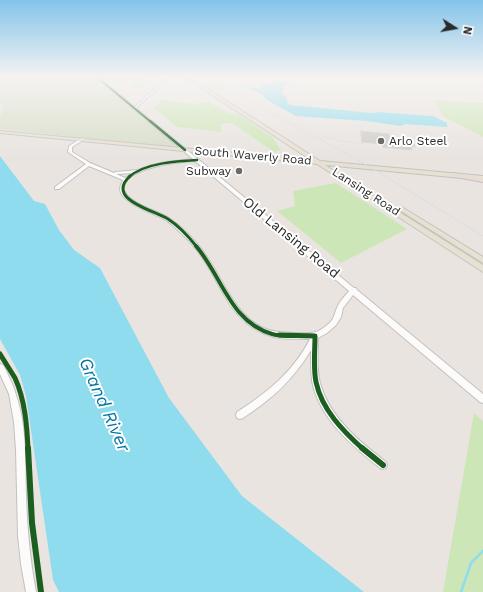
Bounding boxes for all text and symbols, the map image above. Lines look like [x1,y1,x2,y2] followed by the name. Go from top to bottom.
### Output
[435,8,475,48] north arrow
[460,25,474,36] text: N
[389,134,447,148] place label: Arlo Steel
[376,136,386,146] marker: Arlo Steel
[194,144,312,168] street label: South Waverly Road
[186,164,231,178] place label: Subway
[329,165,403,219] street label: Lansing Road
[234,166,244,176] marker: Subway
[239,194,343,282] street label: Old Lansing Road
[74,355,134,455] water label: Grand River

